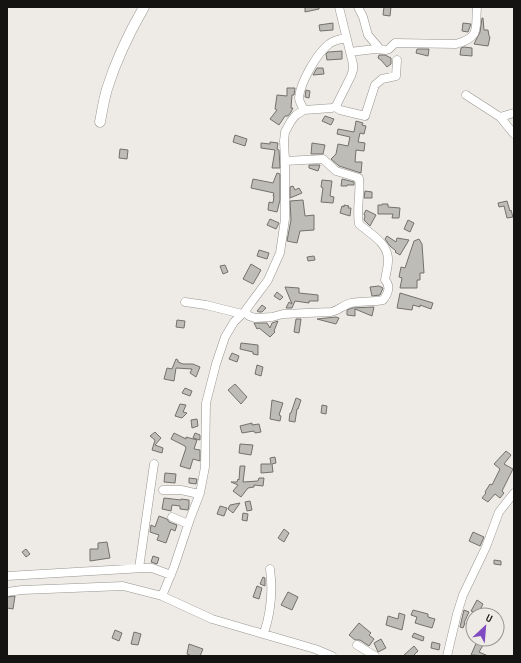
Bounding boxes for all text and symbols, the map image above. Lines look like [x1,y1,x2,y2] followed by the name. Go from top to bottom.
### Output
[465,607,505,647] north arrow
[484,611,495,626] text: U

